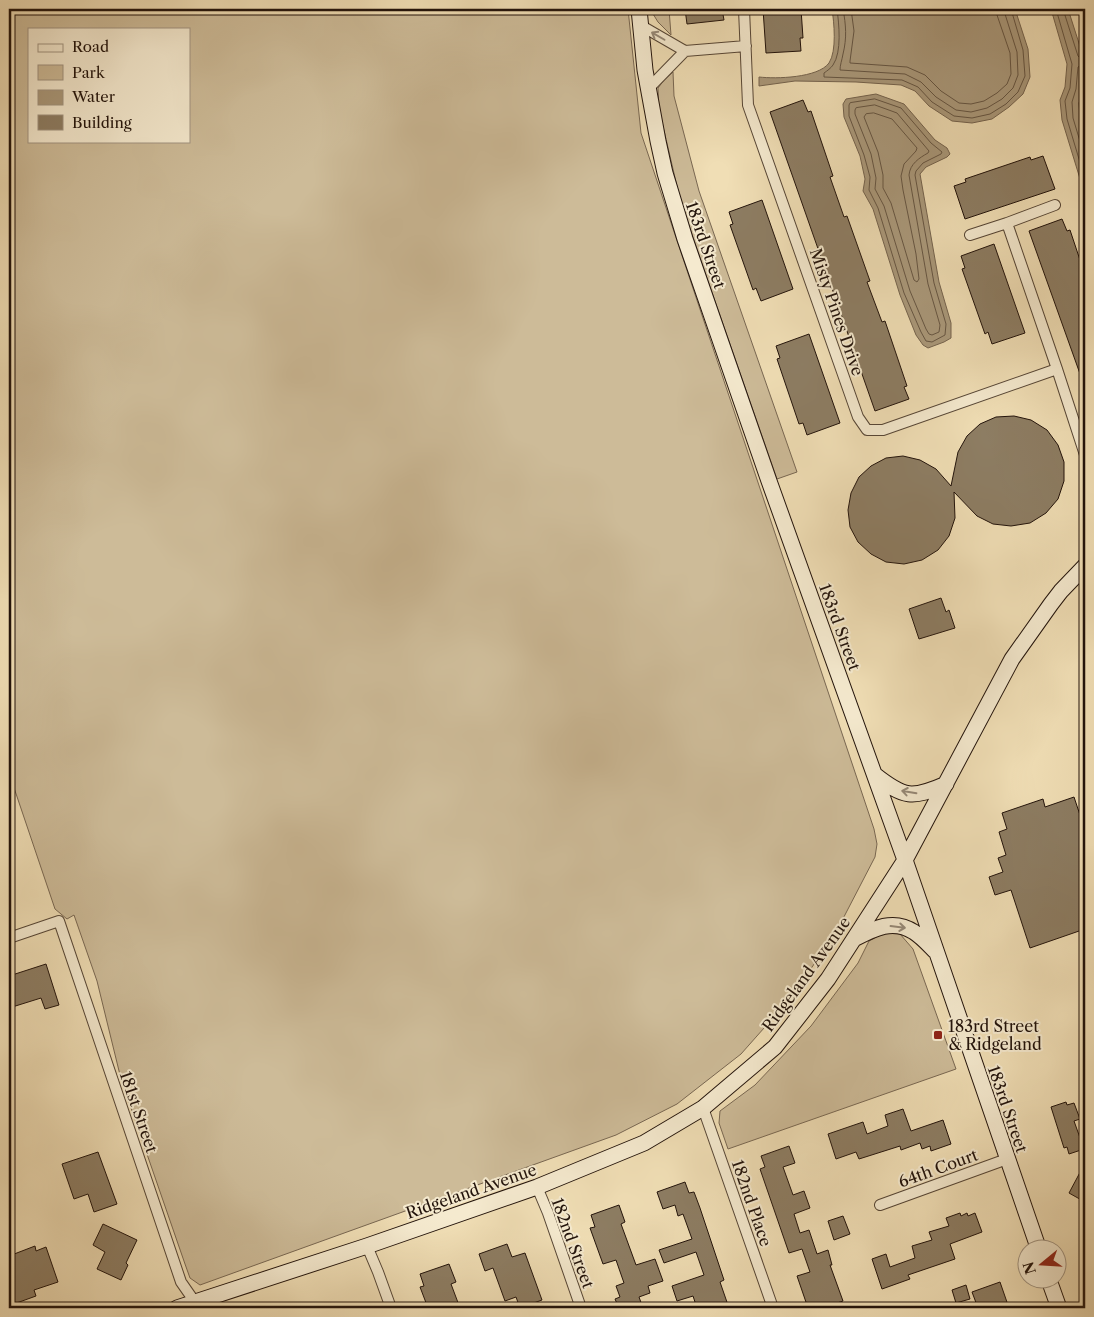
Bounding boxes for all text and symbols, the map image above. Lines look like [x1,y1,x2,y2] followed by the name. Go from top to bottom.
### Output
[28,28,190,142] legend
[652,30,666,40] one-way arrow
[72,37,109,56] text: Road
[72,63,106,82] text: Park
[71,87,116,106] text: Water
[72,113,132,132] text: Building
[682,199,730,292] street label: 183rd Street
[806,246,868,378] street label: Misty Pines Drive
[815,581,865,673] street label: 183rd Street
[901,787,917,797] one-way arrow
[758,913,854,1035] street label: Ridgeland Avenue
[889,922,905,932] one-way arrow
[948,1016,1042,1054] place label: 183rd Street & Ridgeland
[932,1029,944,1041] marker: 183rd Street & Ridgeland
[984,1063,1032,1156] street label: 183rd Street
[116,1069,162,1156] street label: 181st Street
[896,1144,981,1192] street label: 64th Court
[728,1157,776,1249] street label: 182nd Place
[403,1159,539,1223] street label: Ridgeland Avenue
[547,1195,599,1291] street label: 182nd Street
[1016,1240,1066,1290] north arrow
[1019,1259,1040,1277] text: N

